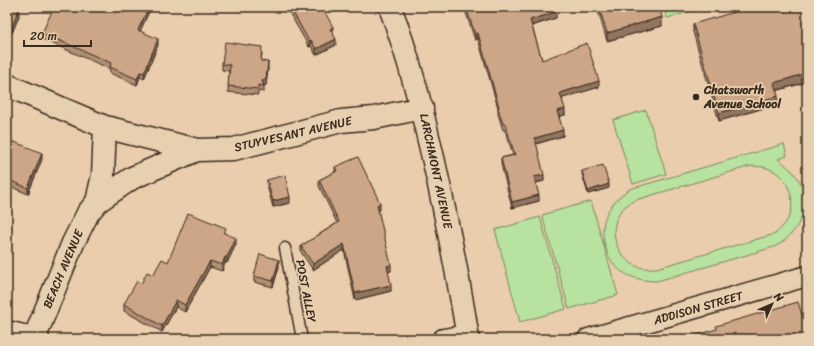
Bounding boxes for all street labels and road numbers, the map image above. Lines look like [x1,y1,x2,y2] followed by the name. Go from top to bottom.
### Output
[232,109,355,158] street label: STUYVESANT AVENUE
[413,111,459,232] street label: LARCHMONT AVENUE
[36,225,90,312] street label: BEACH AVENUE
[289,258,323,325] street label: POST ALLEY
[650,285,746,332] street label: ADDISON STREET

